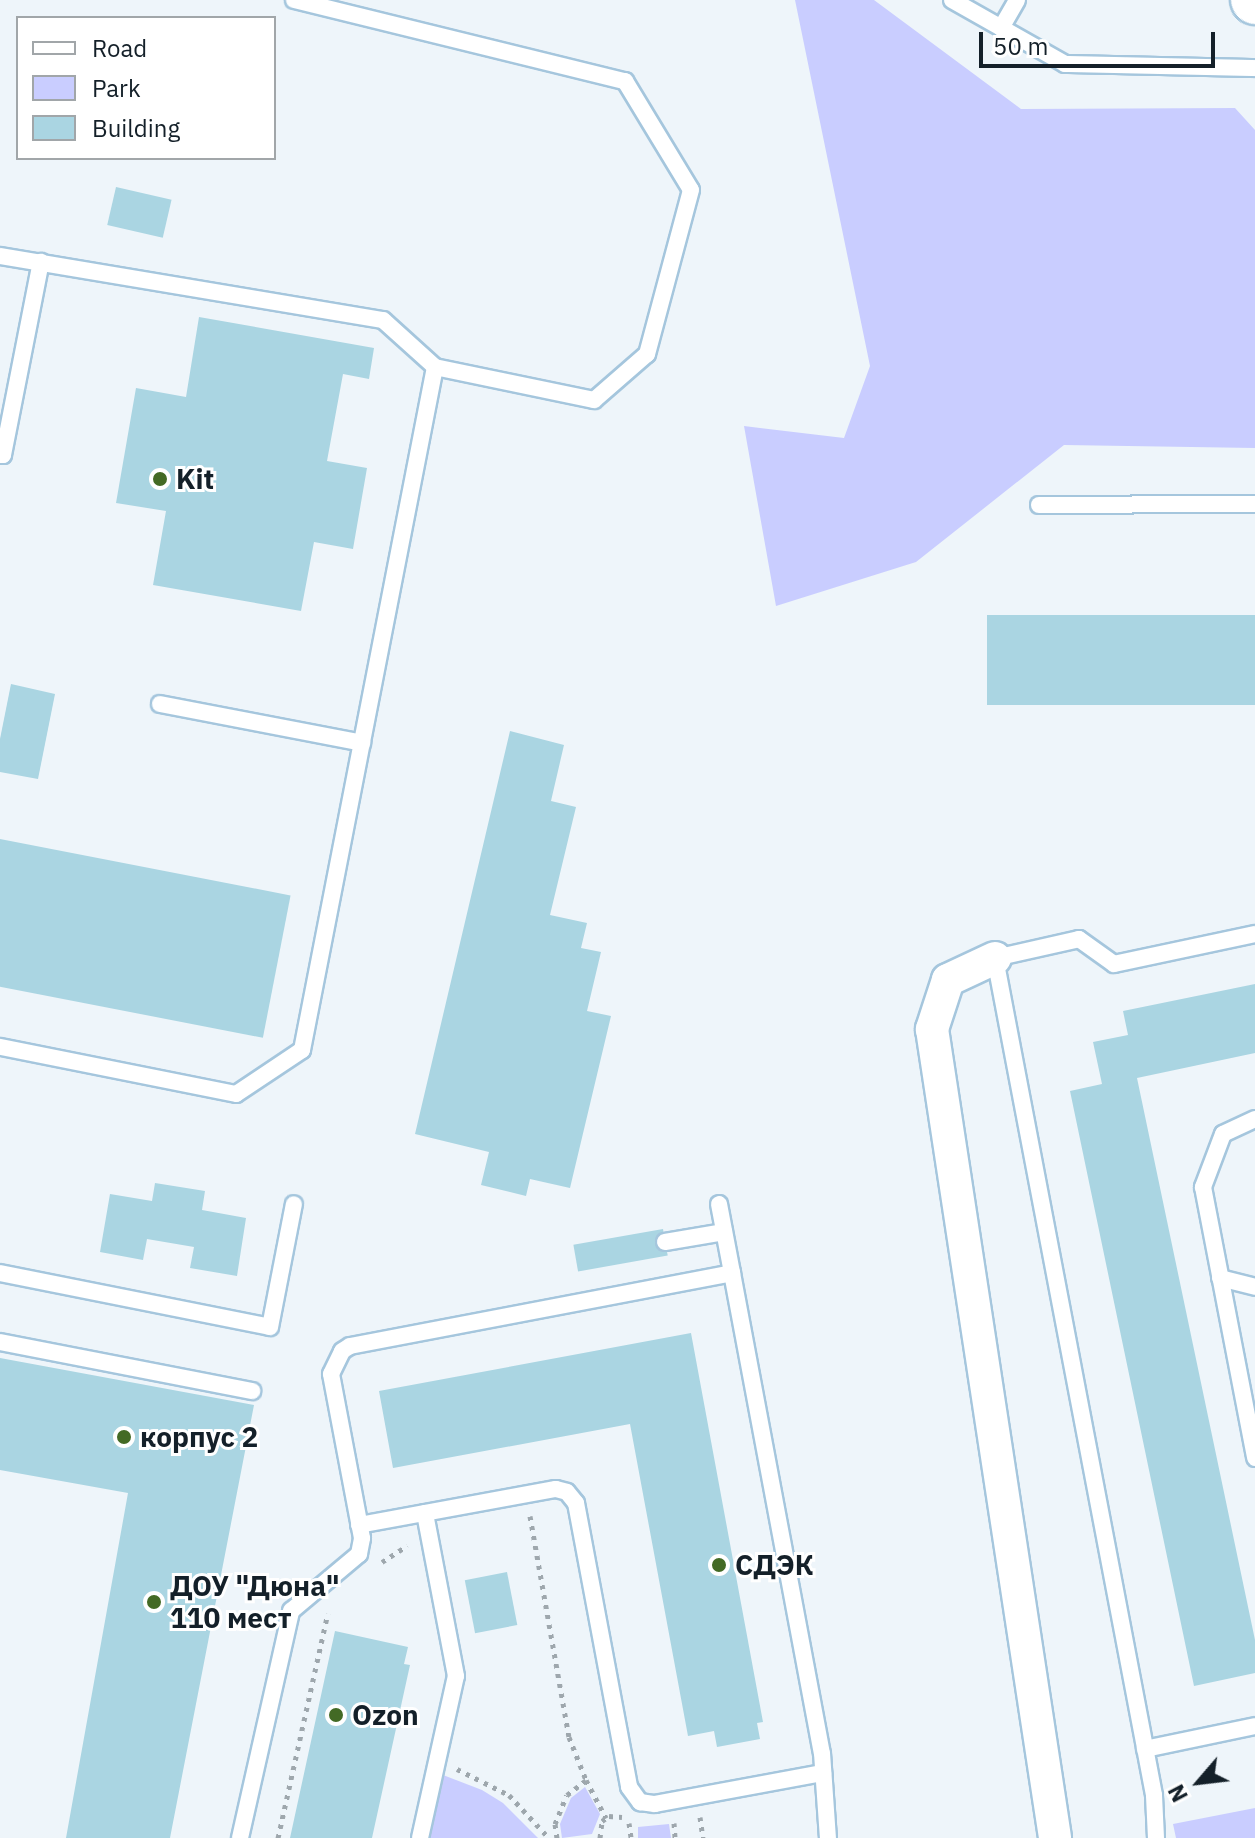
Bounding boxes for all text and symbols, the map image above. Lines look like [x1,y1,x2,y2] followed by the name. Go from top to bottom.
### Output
[16,16,276,160] legend
[983,16,1219,66] scale bar
[993,30,1048,62] text: 50 m
[92,32,147,64] text: Road
[92,72,141,104] text: Park
[92,112,180,144] text: Building
[176,462,214,496] place label: Kit
[151,470,169,488] marker: Kit
[140,1420,258,1454] place label: корпус 2
[115,1428,133,1446] marker: корпус 2
[735,1548,814,1582] place label: СДЭК
[710,1556,728,1574] marker: СДЭК
[170,1569,340,1635] place label: ДОУ "Дюна" 110 мест
[145,1593,163,1611] marker: ДОУ "Дюна" 110 мест
[352,1698,419,1732] place label: Ozon
[327,1706,345,1724] marker: Ozon
[1159,1742,1239,1822] north arrow
[1161,1780,1194,1807] text: N

